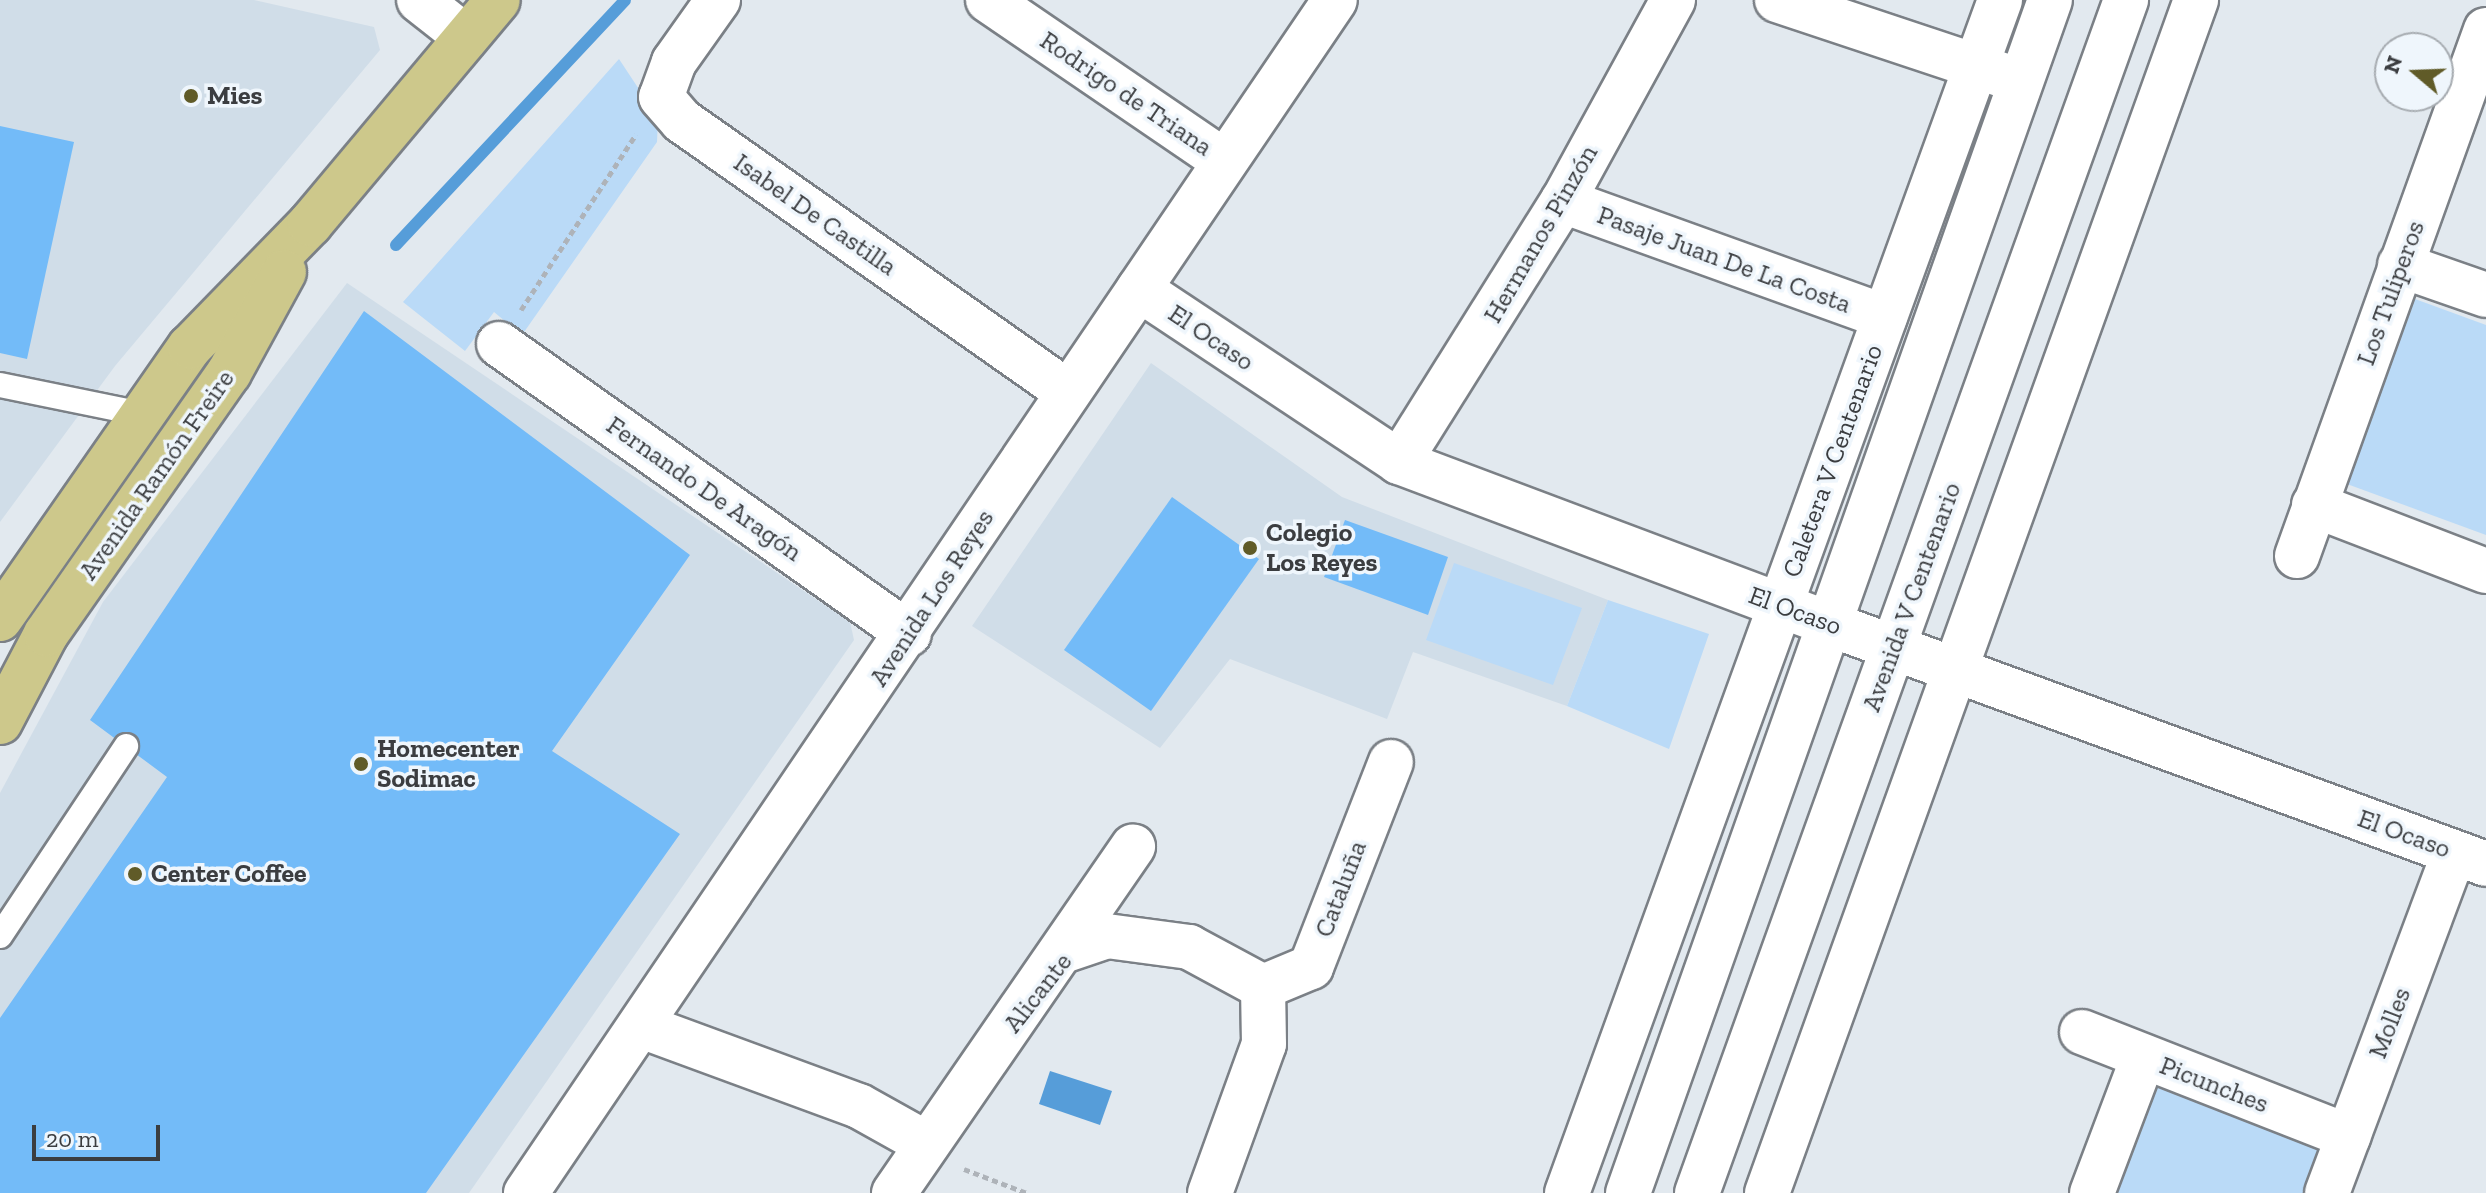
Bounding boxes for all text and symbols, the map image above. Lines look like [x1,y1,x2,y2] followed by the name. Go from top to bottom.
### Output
[1034,25,1218,163] street label: Rodrigo de Triana
[2374,32,2454,112] north arrow
[2377,52,2408,77] text: N
[207,80,262,112] place label: Mies
[182,87,200,105] marker: Mies
[1477,140,1605,328] street label: Hermanos Pinzón
[728,147,902,283] street label: Isabel De Castilla
[1593,200,1855,320] street label: Pasaje Juan De La Costa
[2350,216,2432,370] street label: Los Tuliperos
[1162,298,1260,378] street label: El Ocaso
[1776,339,1890,583] street label: Caletera V Centenario
[73,364,241,586] street label: Avenida Ramón Freire
[600,410,808,568] street label: Fernando De Aragón
[1856,477,1968,717] street label: Avenida V Centenario
[863,504,1001,692] street label: Avenida Los Reyes
[1266,517,1377,578] place label: Colegio Los Reyes
[1241,539,1259,557] marker: Colegio Los Reyes
[1744,580,1846,642] street label: El Ocaso
[377,733,520,794] place label: Homecenter Sodimac
[352,755,370,773] marker: Homecenter Sodimac
[2353,803,2455,865] street label: El Ocaso
[1308,836,1374,942] street label: Cataluña
[151,858,307,890] place label: Center Coffee
[126,865,144,883] marker: Center Coffee
[997,947,1079,1039] street label: Alicante
[2362,983,2418,1063] street label: Molles
[2155,1050,2273,1120] street label: Picunches
[36,1109,164,1159] scale bar
[46,1124,98,1153] text: 20 m

